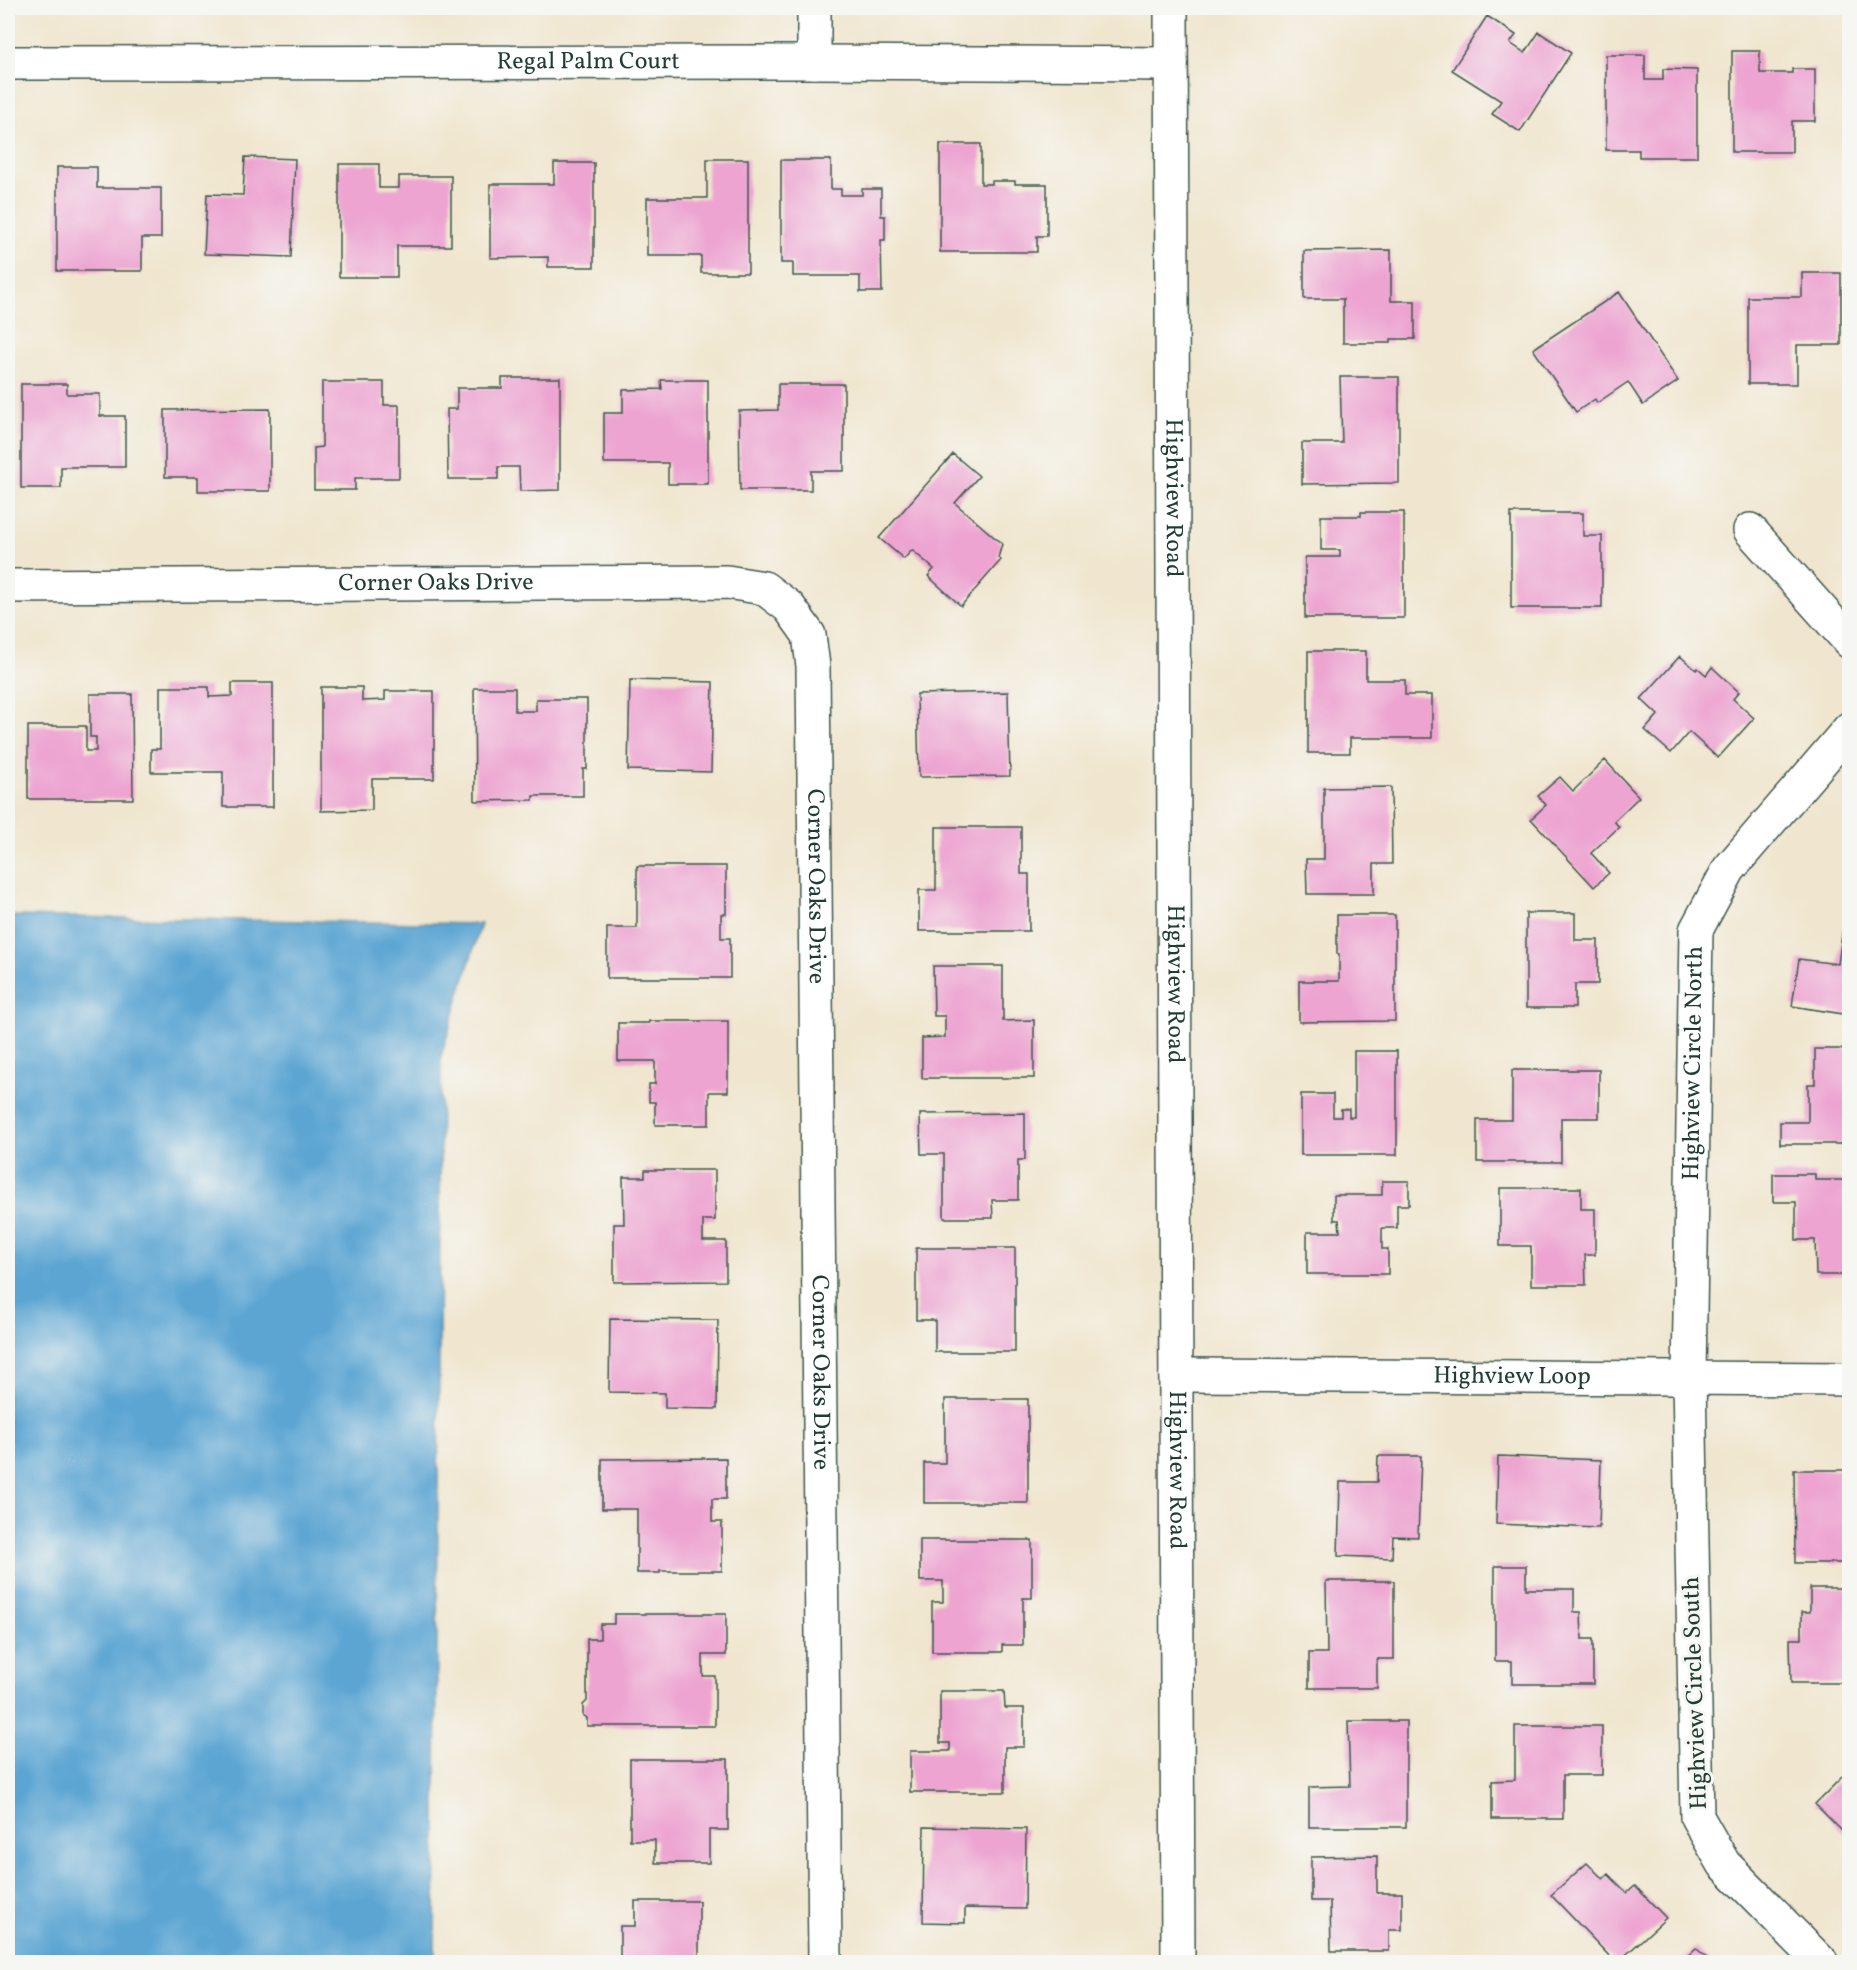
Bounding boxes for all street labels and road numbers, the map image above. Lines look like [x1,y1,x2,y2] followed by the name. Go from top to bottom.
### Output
[496,45,680,79] street label: Regal Palm Court
[1155,418,1190,578] street label: Highview Road
[338,566,534,601] street label: Corner Oaks Drive
[797,789,833,984] street label: Corner Oaks Drive
[1157,904,1192,1063] street label: Highview Road
[1675,946,1713,1181] street label: Highview Circle North
[802,1275,837,1470] street label: Corner Oaks Drive
[1433,1360,1591,1394] street label: Highview Loop
[1159,1390,1194,1549] street label: Highview Road
[1675,1576,1717,1810] street label: Highview Circle South

